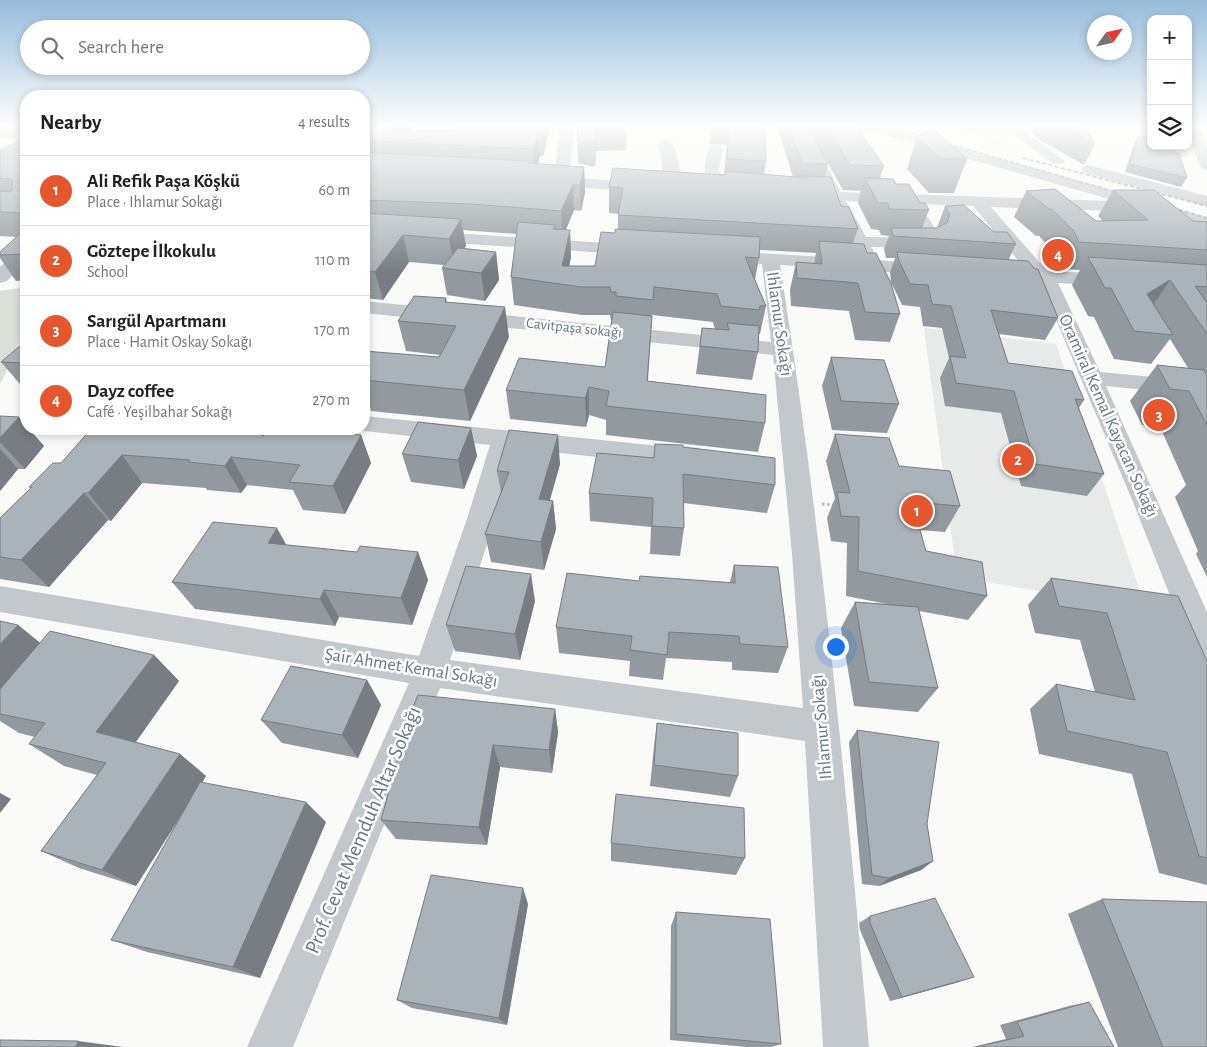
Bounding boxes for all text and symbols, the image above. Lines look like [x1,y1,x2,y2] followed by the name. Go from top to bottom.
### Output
[1087,15,1132,60] north arrow
[1147,15,1192,150] map controls
[1147,15,1192,60] button: +
[20,20,370,75] search box
[38,34,66,62] icon: search
[78,38,164,57] text: Search here
[1147,60,1192,105] button: −
[1147,105,1192,150] button: layers
[40,112,101,133] text: Nearby
[298,114,350,130] text: 4 results
[87,172,240,191] text: Ali Refik Paşa Köşkü
[53,182,59,198] text: 1
[319,182,350,198] text: 60 m
[87,194,223,210] text: Place · Ihlamur Sokağı
[1042,236,1074,274] pin: 4
[87,242,216,261] text: Göztepe İlkokulu
[52,252,60,268] text: 2
[315,252,350,268] text: 110 m
[87,264,128,280] text: School
[763,271,795,377] street label: Ihlamur Sokağı
[87,312,226,331] text: Sarıgül Apartmanı
[1055,312,1161,520] street label: Oramiral Kemal Kayacan Sokağı
[525,316,623,340] street label: Cavitpaşa sokağı
[53,322,59,338] text: 3
[314,322,350,338] text: 170 m
[87,334,252,350] text: Place · Hamit Oskay Sokağı
[87,382,174,401] text: Dayz coffee
[52,392,60,408] text: 4
[312,392,350,408] text: 270 m
[1143,396,1175,434] pin: 3
[87,404,232,420] text: Café · Yeşilbahar Sokağı
[1002,441,1034,479] pin: 2
[901,492,933,530] pin: 1
[823,634,849,660] your location
[323,645,499,691] street label: Şair Ahmet Kemal Sokağı
[808,674,836,780] street label: Ihlamur Sokağı
[301,703,425,957] street label: Prof. Cevat Memduh Altar Sokağı

